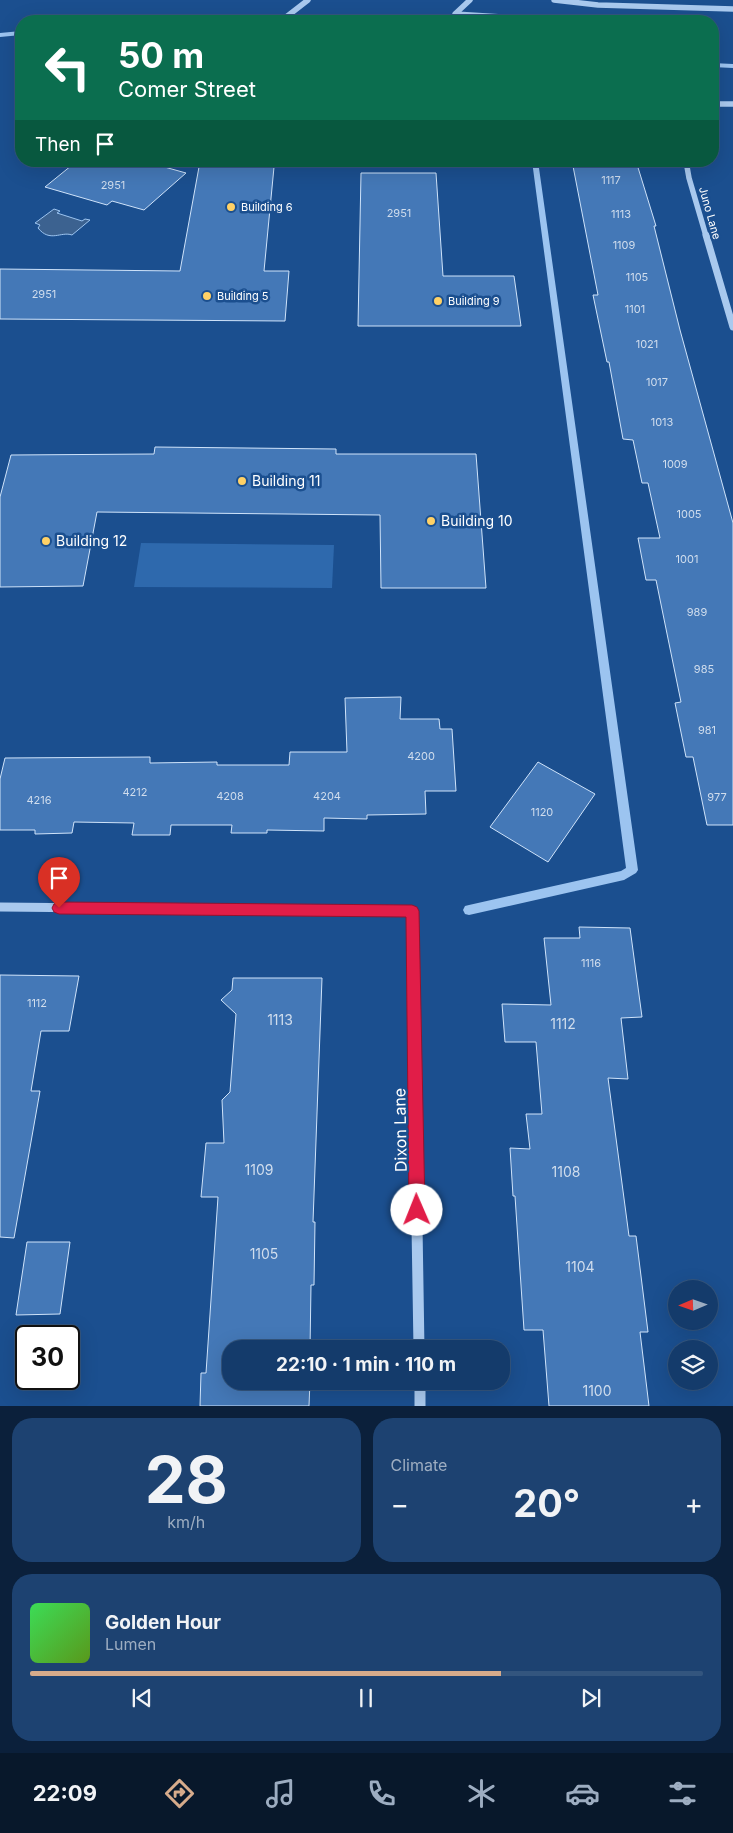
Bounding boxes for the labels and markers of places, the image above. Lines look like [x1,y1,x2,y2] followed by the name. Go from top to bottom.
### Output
[241,200,293,214] place label: Building 6
[225,201,237,213] marker: Building 6
[217,289,269,303] place label: Building 5
[201,290,213,302] marker: Building 5
[448,294,500,308] place label: Building 9
[432,295,444,307] marker: Building 9
[252,472,320,489] place label: Building 11
[236,475,248,487] marker: Building 11
[441,512,513,529] place label: Building 10
[425,515,437,527] marker: Building 10
[56,532,127,549] place label: Building 12
[40,535,52,547] marker: Building 12
[38,857,80,908] pin

